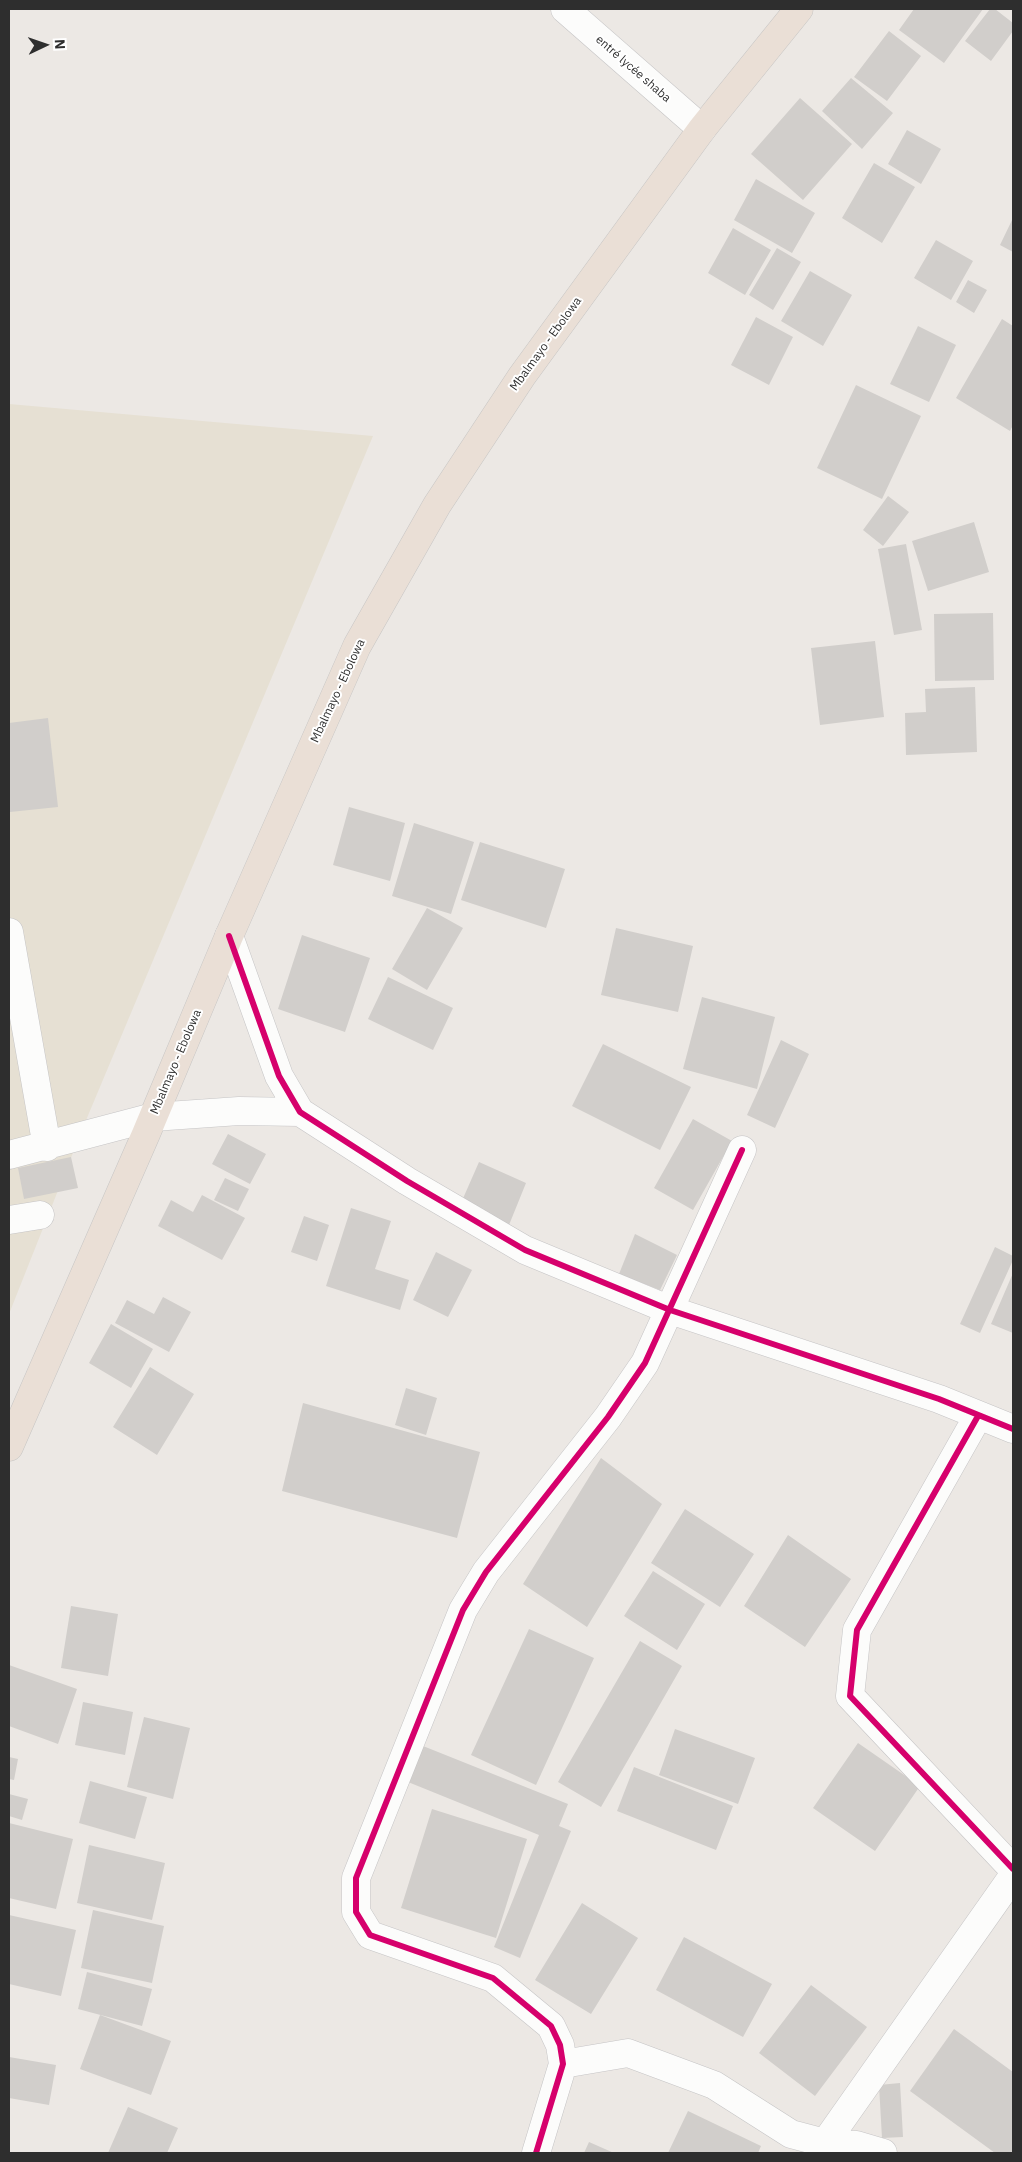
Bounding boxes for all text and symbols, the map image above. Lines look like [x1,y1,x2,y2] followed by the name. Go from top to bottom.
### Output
[20,20,70,70] north arrow
[592,32,674,106] street label: entré lycée shaba
[51,39,69,50] text: N
[507,294,585,394] street label: Mbalmayo - Ebolowa
[308,637,368,745] street label: Mbalmayo - Ebolowa
[147,1007,205,1117] street label: Mbalmayo - Ebolowa

